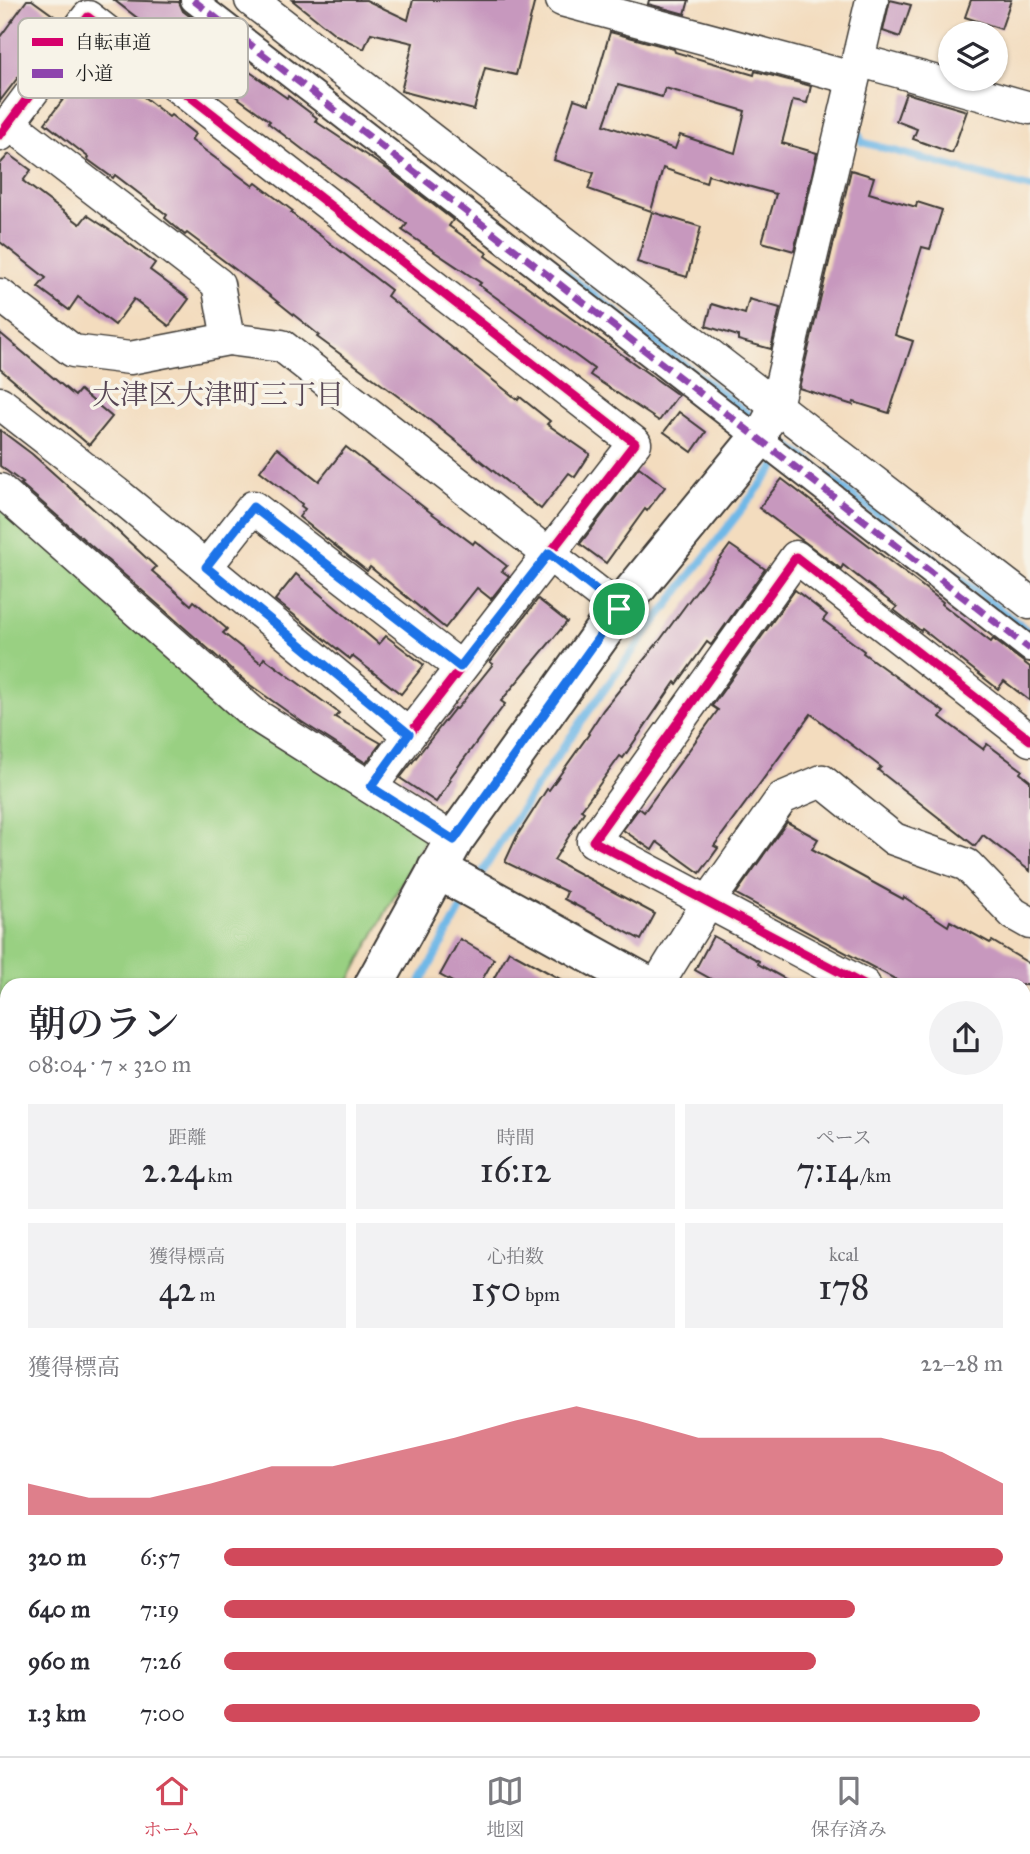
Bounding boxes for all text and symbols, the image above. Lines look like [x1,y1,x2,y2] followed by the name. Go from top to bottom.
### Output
[18,18,248,98] legend
[938,21,1008,91] map controls
[938,21,1008,91] button: layers
[75,31,151,54] text: 自転車道
[75,62,113,85] text: 小道
[92,377,344,412] district label: 大津区大津町三丁目
[589,579,649,639] pin
[600,590,638,628] icon: arrive
[28,1001,180,1047] text: 朝のラン
[929,1001,1003,1075] button: share
[28,1050,191,1078] text: 08:04 · 7 × 320 m
[168,1126,206,1149] text: 距離
[496,1126,535,1149] text: 時間
[816,1126,872,1149] text: ペース
[142,1149,204,1192] text: 2.24
[480,1149,551,1192] text: 16:12
[796,1149,857,1192] text: 7:14
[204,1164,233,1187] text: km
[857,1164,891,1187] text: /km
[829,1243,859,1266] text: kcal
[149,1245,225,1268] text: 獲得標高
[487,1245,544,1268] text: 心拍数
[818,1266,869,1309] text: 178
[159,1268,196,1311] text: 42
[471,1268,521,1311] text: 150
[196,1283,216,1306] text: m
[521,1283,560,1306] text: bpm
[921,1349,1003,1377] text: 22–28 m
[28,1353,120,1381] text: 獲得標高
[28,1543,86,1571] text: 320 m
[140,1543,181,1571] text: 6:57
[28,1595,90,1623] text: 640 m
[140,1595,179,1623] text: 7:19
[28,1647,90,1675] text: 960 m
[140,1647,181,1675] text: 7:26
[28,1699,86,1727] text: 1.3 km
[140,1699,185,1727] text: 7:00
[143,1772,200,1841] tab: ホーム
[486,1772,525,1841] tab: 地図
[811,1772,887,1841] tab: 保存済み

